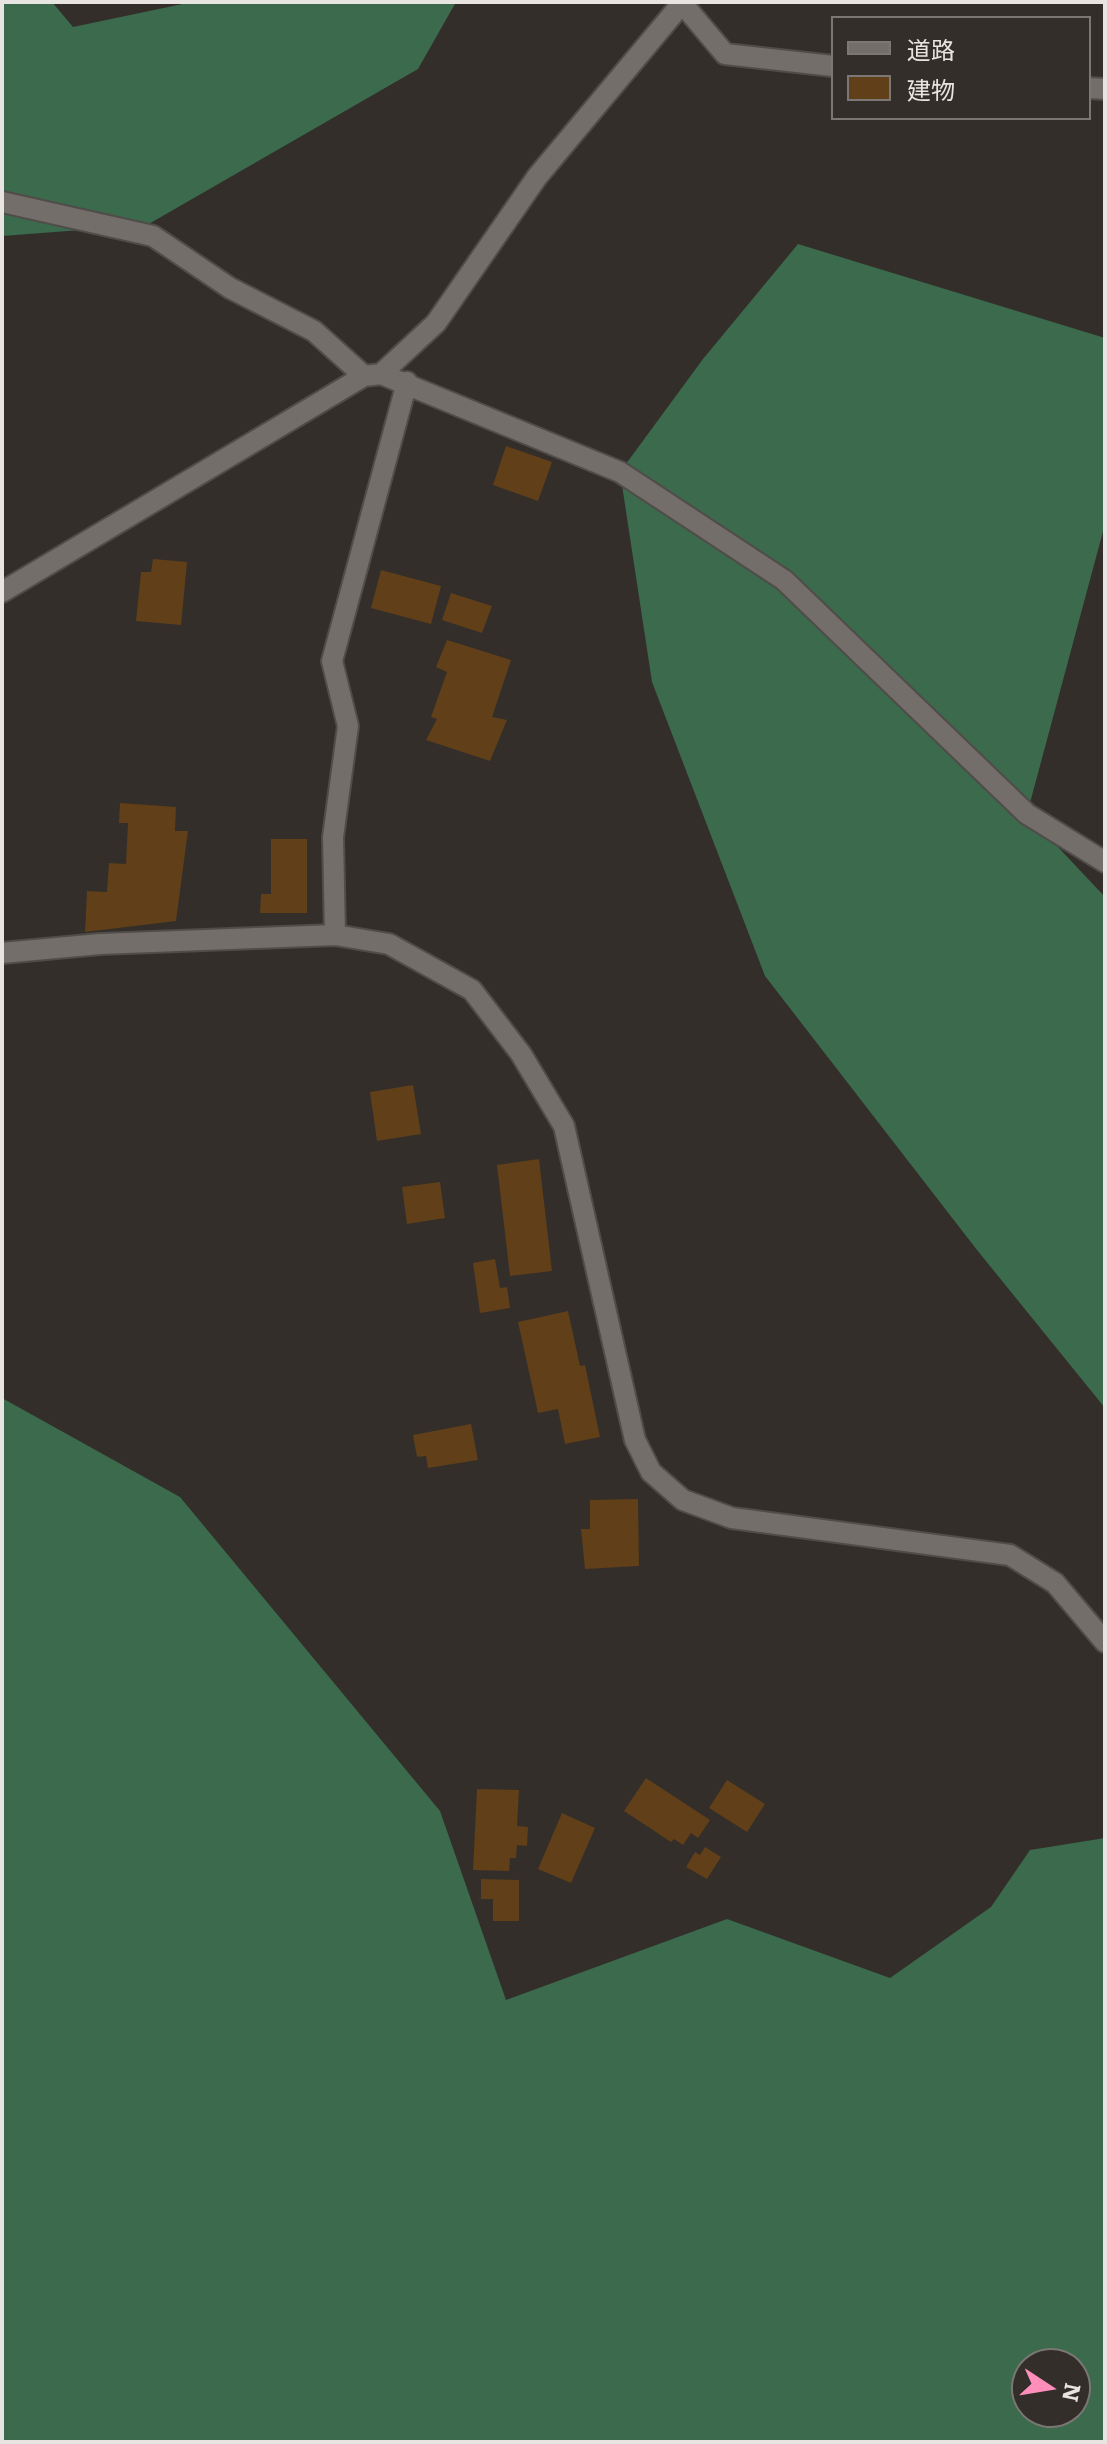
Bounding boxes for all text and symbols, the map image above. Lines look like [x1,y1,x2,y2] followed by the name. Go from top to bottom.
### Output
[831,16,1091,120] legend
[907,31,955,66] text: 道路
[907,71,955,106] text: 建物
[1011,2348,1091,2428] north arrow
[1055,2380,1091,2405] text: N

